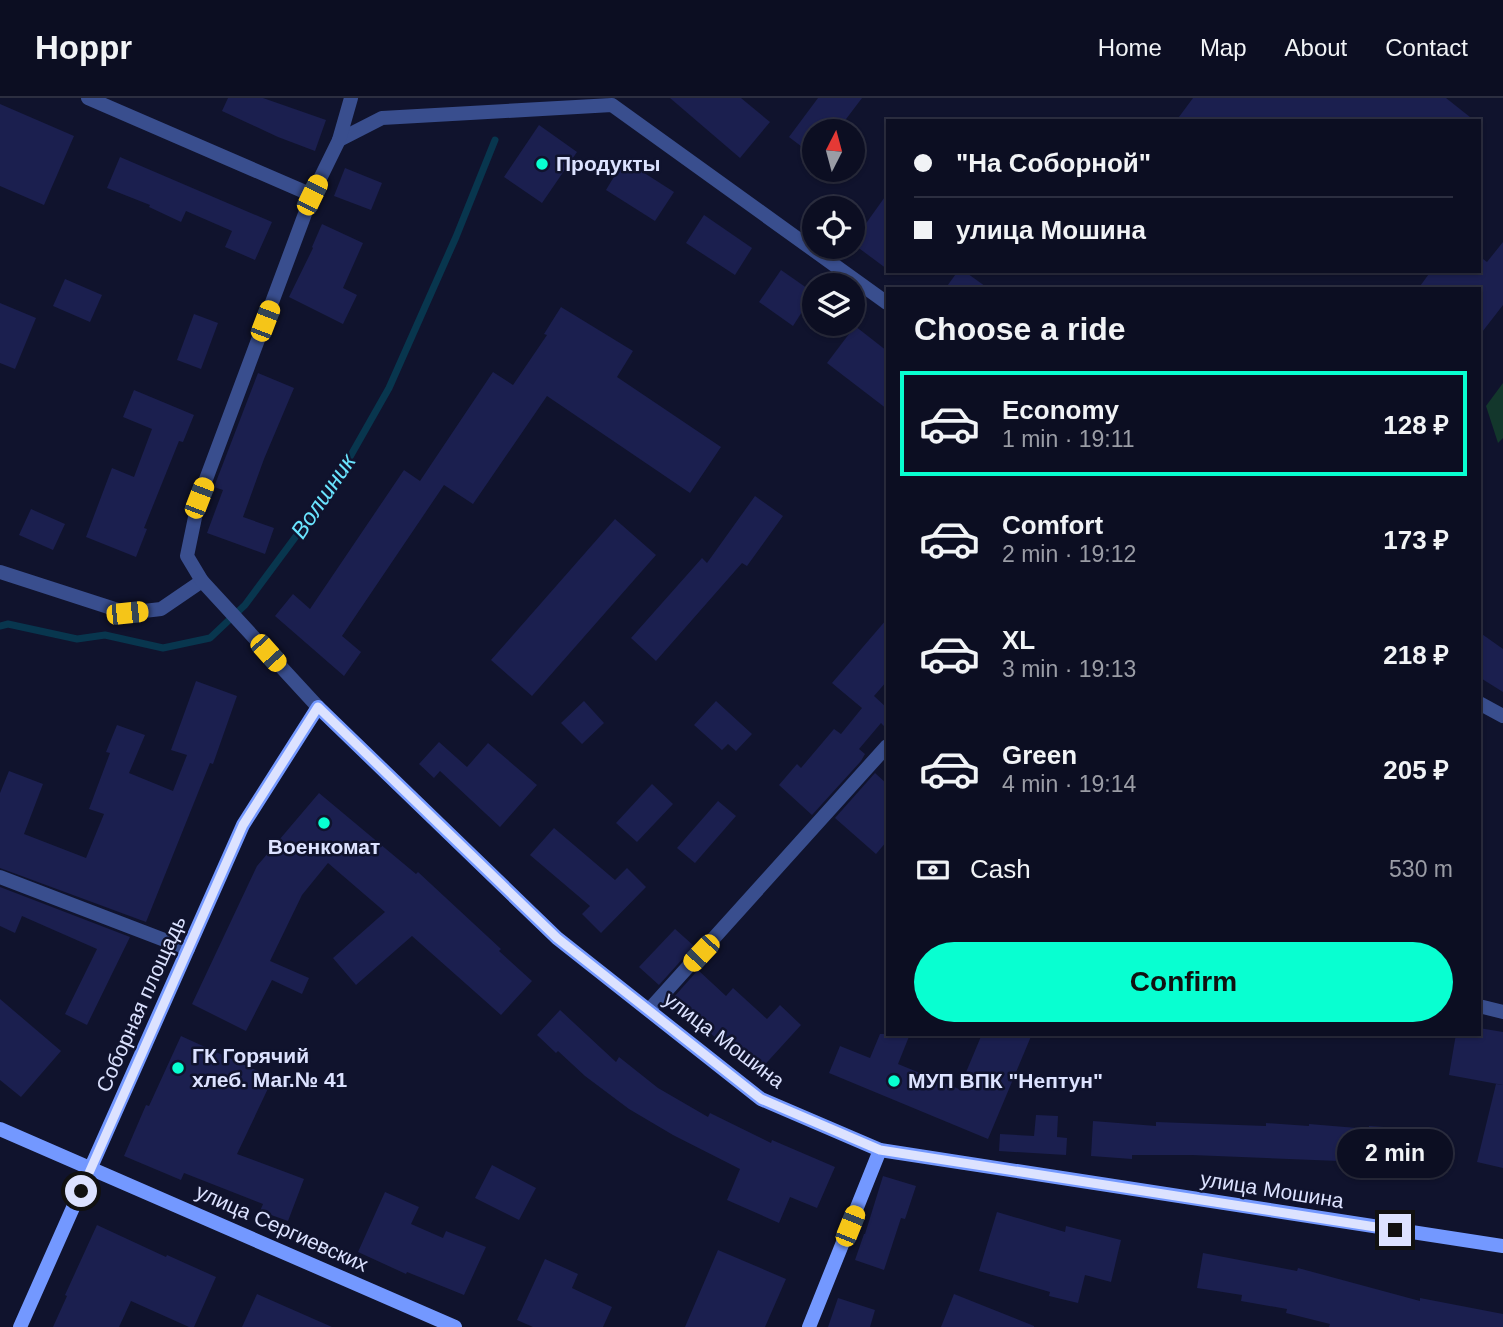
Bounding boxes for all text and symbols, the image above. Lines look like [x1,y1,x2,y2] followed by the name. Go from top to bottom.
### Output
[35,29,132,66] text: Hoppr
[1098,34,1162,61] text: Home
[1200,34,1247,61] text: Map
[1285,34,1347,61] text: About
[1385,34,1468,61] text: Contact
[802,119,864,182] north arrow
[802,119,865,336] map controls
[956,148,1151,178] text: "На Соборной"
[556,152,660,175] place label: Продукты
[534,156,550,172] marker: Продукты
[294,172,331,218] car
[802,196,865,259] button: locate
[956,215,1146,245] text: улица Мошина
[802,273,865,336] button: layers
[248,298,283,344] car
[914,311,1126,347] text: Choose a ride
[918,392,981,455] icon: car
[1002,395,1119,425] text: Economy
[1383,410,1449,440] text: 128 ₽
[1002,426,1135,452] text: 1 min · 19:11
[285,448,361,543] water label: Волшник
[182,475,217,521] car
[918,507,981,570] icon: car
[1002,510,1103,540] text: Comfort
[1383,525,1449,555] text: 173 ₽
[1002,541,1136,567] text: 2 min · 19:12
[106,600,149,626] car
[918,622,981,685] icon: car
[1002,625,1035,655] text: XL
[247,630,290,676] car
[1383,640,1449,670] text: 218 ₽
[1002,656,1136,682] text: 3 min · 19:13
[918,737,981,800] icon: car
[1002,740,1077,770] text: Green
[1383,755,1449,785] text: 205 ₽
[1002,771,1136,797] text: 4 min · 19:14
[316,815,332,831] marker: Военкомат
[268,835,380,858] place label: Военкомат
[914,851,952,889] icon: cash
[970,854,1031,884] text: Cash
[1389,856,1453,882] text: 530 m
[91,912,190,1095] street label: Соборная площадь
[679,930,724,976] car
[914,942,1453,1022] button: Confirm
[660,987,789,1093] street label: улица Мошина
[192,1044,348,1091] place label: ГК Горячий хлеб. Маг.№ 41
[170,1060,186,1076] marker: ГК Горячий хлеб. Маг.№ 41
[908,1069,1103,1092] place label: МУП ВПК "Нептун"
[886,1073,902,1089] marker: МУП ВПК "Нептун"
[1337,1128,1453,1178] callout: 2 min
[1365,1140,1425,1166] text: 2 min
[1199,1167,1346,1212] street label: улица Мошина
[65,1175,97,1207] route start
[193,1179,372,1276] street label: улица Сергиевских
[833,1203,868,1249] car
[1379,1214,1411,1246] route end

